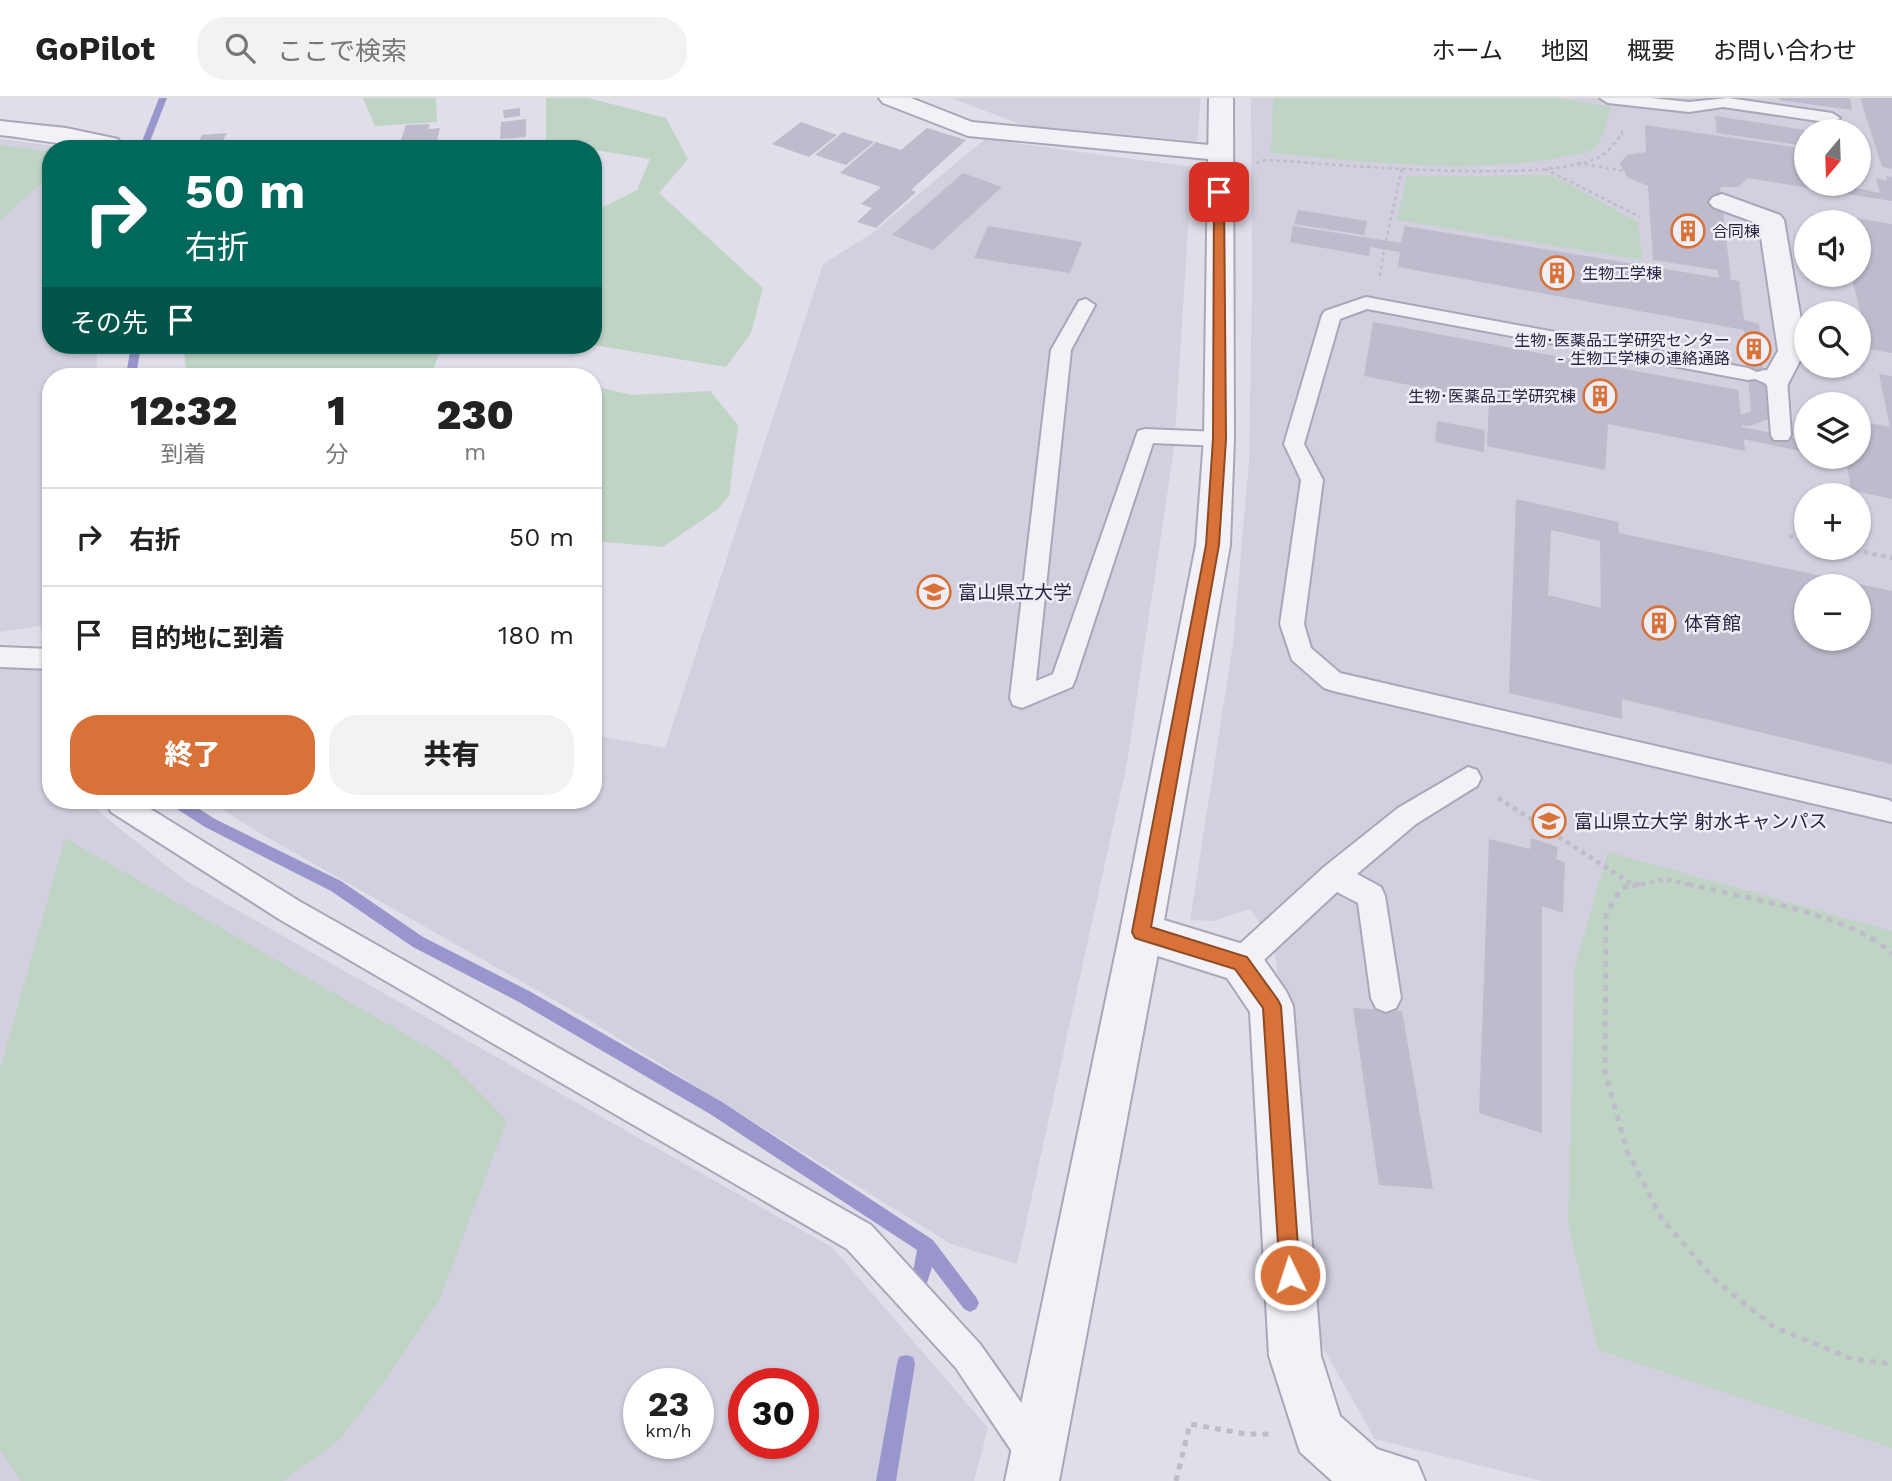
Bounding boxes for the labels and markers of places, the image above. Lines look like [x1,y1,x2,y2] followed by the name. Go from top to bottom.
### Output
[1189,162,1249,222] pin
[1669,212,1707,250] building icon: 合同棟
[1712,222,1760,241] place label: 合同棟
[1538,254,1576,292] building icon: 生物工学棟
[1582,264,1662,283] place label: 生物工学棟
[1735,330,1773,368] building icon: 生物･医薬品工学研究センター - 生物工学棟の連絡通路
[1514,331,1730,368] place label: 生物･医薬品工学研究センター - 生物工学棟の連絡通路
[1581,377,1619,415] building icon: 生物･医薬品工学研究棟
[1408,387,1576,406] place label: 生物･医薬品工学研究棟
[915,573,953,611] school or university icon: 富山県立大学
[958,581,1072,604] place label: 富山県立大学
[1640,604,1678,642] building icon: 体育館
[1684,612,1741,635] place label: 体育館
[1530,802,1568,840] school or university icon: 富山県立大学 射水キャンパス
[1574,810,1827,833] place label: 富山県立大学 射水キャンパス

